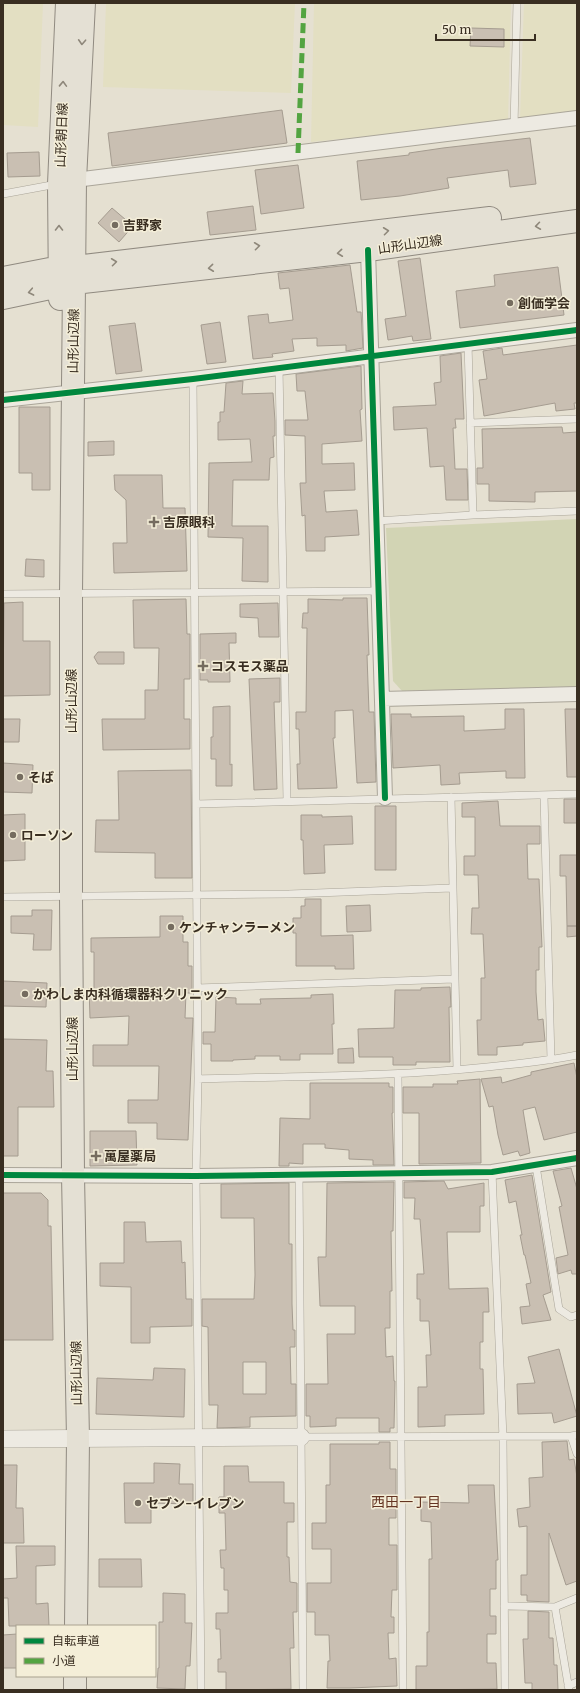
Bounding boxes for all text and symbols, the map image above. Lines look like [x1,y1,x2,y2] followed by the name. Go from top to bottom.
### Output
[436,16,535,42] scale bar
[442,22,471,37] text: 50 m
[78,39,86,45] one-way arrow
[59,81,68,87] one-way arrow
[52,102,71,168] street label: 山形朝日線
[123,217,162,234] place label: 吉野家
[110,220,120,230] marker: 吉野家
[535,221,541,230] one-way arrow
[55,225,63,231] one-way arrow
[383,227,389,236] one-way arrow
[377,232,443,257] street label: 山形山辺線
[254,242,260,251] one-way arrow
[337,248,343,257] one-way arrow
[111,258,117,267] one-way arrow
[208,263,214,272] one-way arrow
[28,288,34,296] one-way arrow
[518,295,570,312] place label: 創価学会
[505,298,515,308] marker: 創価学会
[64,308,83,374] street label: 山形山辺線
[163,514,215,531] place label: 吉原眼科
[148,516,160,528] marker: 吉原眼科
[211,658,289,675] place label: コスモス薬品
[198,661,208,671] marker: コスモス薬品
[63,668,80,734] street label: 山形山辺線
[28,769,54,786] place label: そば
[15,772,25,782] marker: そば
[21,827,73,844] place label: ローソン
[8,830,18,840] marker: ローソン
[179,919,295,936] place label: ケンチャンラーメン
[166,922,176,932] marker: ケンチャンラーメン
[33,986,228,1003] place label: かわしま内科循環器科クリニック
[20,989,30,999] marker: かわしま内科循環器科クリニック
[64,1016,81,1082] street label: 山形山辺線
[104,1148,156,1165] place label: 萬屋薬局
[91,1151,101,1161] marker: 萬屋薬局
[67,1340,86,1406] street label: 山形山辺線
[371,1493,441,1511] district label: 西田一丁目
[146,1495,245,1512] place label: セブン-イレブン
[133,1498,143,1508] marker: セブン-イレブン
[16,1625,156,1677] legend
[52,1633,100,1648] text: 自転車道
[52,1653,76,1668] text: 小道

